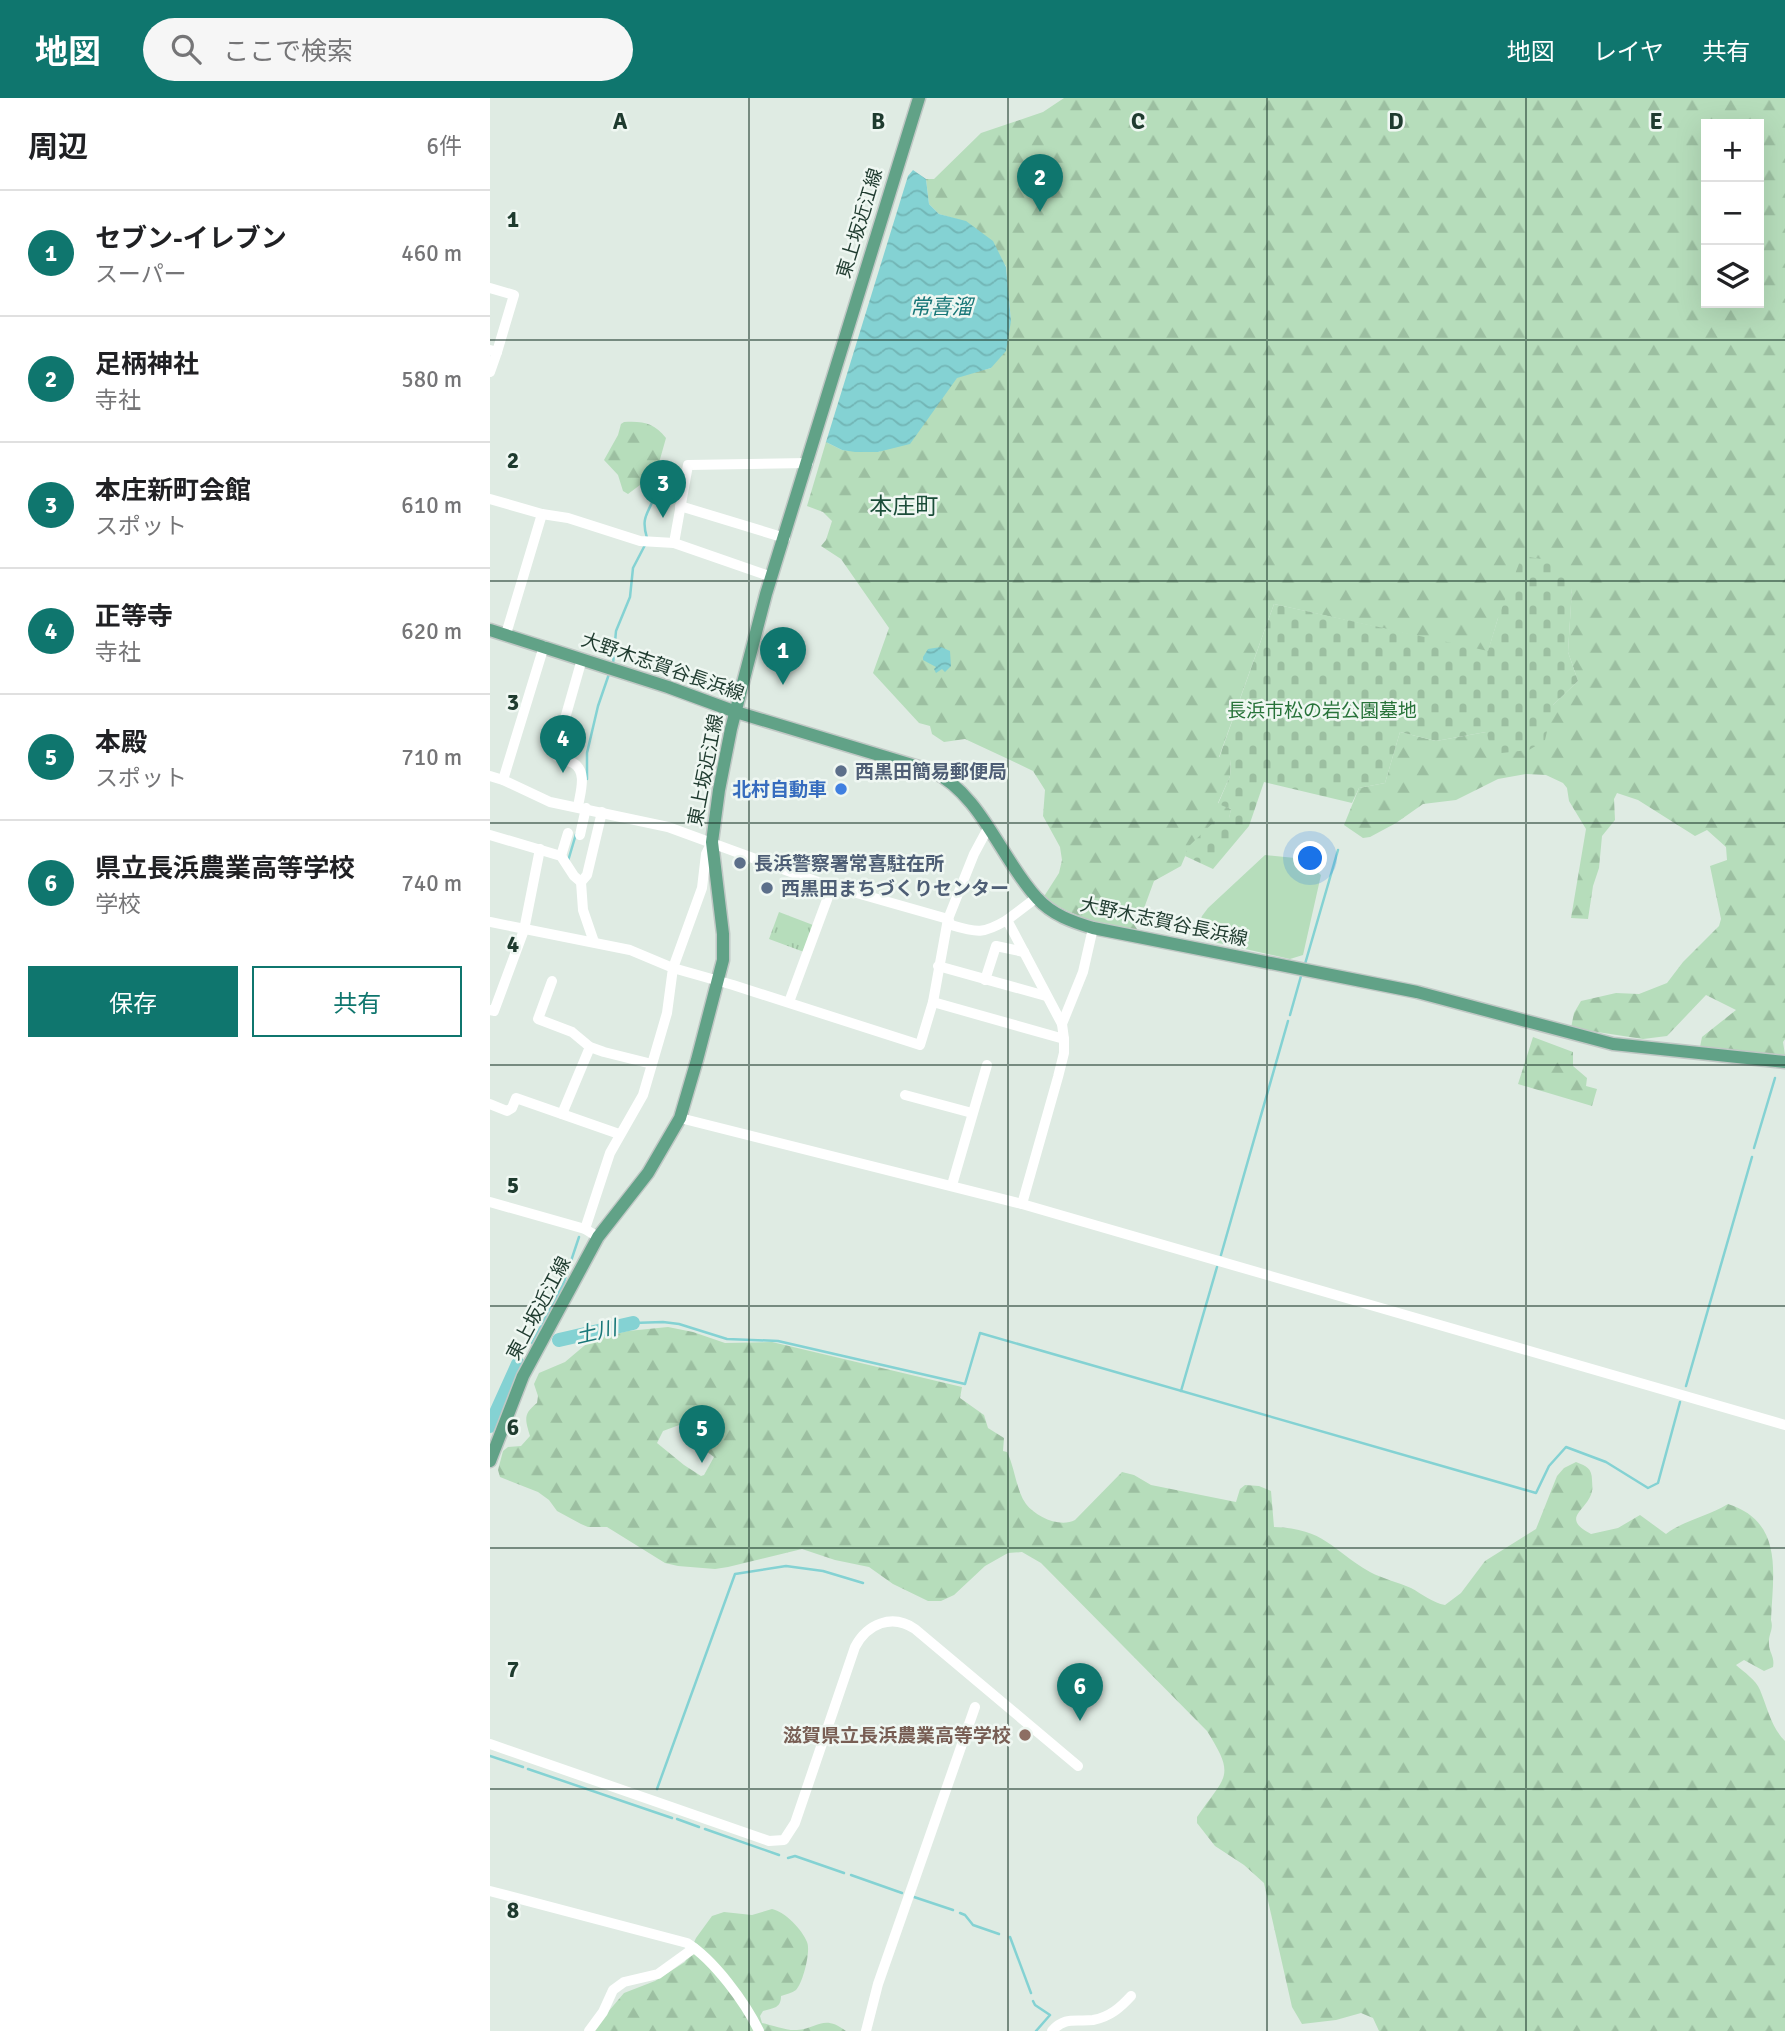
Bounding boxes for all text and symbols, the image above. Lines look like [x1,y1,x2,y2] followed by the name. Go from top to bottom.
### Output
[143,18,633,81] search box
[167,30,205,68] icon: search
[35,32,101,73] text: 地図
[223,36,353,68] text: ここで検索
[1507,37,1555,67] text: 地図
[1593,37,1664,67] text: レイヤ
[1702,37,1750,67] text: 共有
[613,107,628,136] text: A
[871,107,885,136] text: B
[1131,107,1145,136] text: C
[1388,107,1404,136] text: D
[1649,107,1663,136] text: E
[1701,119,1764,308] map controls
[1701,119,1764,182] button: +
[28,129,88,166] text: 周辺
[427,132,462,161] text: 6件
[1017,154,1063,212] pin: 2
[832,165,888,281] street label: 東上坂近江線
[1701,182,1764,245] button: −
[507,205,519,234] text: 1
[95,223,287,255] text: セブン-イレブン
[45,239,57,268] text: 1
[401,239,462,268] text: 460 m
[1701,245,1764,308] button: layers
[95,260,187,289] text: スーパー
[910,294,975,320] water label: 常喜溜
[95,349,199,381] text: 足柄神社
[45,365,57,394] text: 2
[401,365,462,394] text: 580 m
[95,386,141,415] text: 寺社
[507,446,519,475] text: 2
[640,460,686,518] pin: 3
[95,475,251,507] text: 本庄新町会館
[45,491,57,520] text: 3
[401,491,462,520] text: 610 m
[870,492,939,521] district label: 本庄町
[95,512,187,541] text: スポット
[95,601,173,633] text: 正等寺
[45,617,57,646] text: 4
[401,617,462,646] text: 620 m
[760,627,806,685] pin: 1
[578,628,747,706] street label: 大野木志賀谷長浜線
[95,638,141,667] text: 寺社
[507,688,519,717] text: 3
[1227,699,1417,723] park label: 長浜市松の岩公園墓地
[683,712,729,828] street label: 東上坂近江線
[540,715,586,773] pin: 4
[95,727,147,759] text: 本殿
[45,743,57,772] text: 5
[401,743,462,772] text: 710 m
[855,760,1007,784] place label: 西黒田簡易郵便局
[833,763,849,779] marker: 西黒田簡易郵便局
[95,764,187,793] text: スポット
[732,778,827,802] place label: 北村自動車
[833,781,849,797] marker: 北村自動車
[1293,841,1327,875] your location
[754,852,944,876] place label: 長浜警察署常喜駐在所
[95,853,355,885] text: 県立長浜農業高等学校
[732,855,748,871] marker: 長浜警察署常喜駐在所
[45,869,57,898] text: 6
[401,869,462,898] text: 740 m
[781,877,1009,901] place label: 西黒田まちづくりセンター
[759,880,775,896] marker: 西黒田まちづくりセンター
[95,890,141,919] text: 学校
[1078,892,1250,951] street label: 大野木志賀谷長浜線
[507,930,519,959] text: 4
[28,966,238,1037] button: 保存
[252,966,462,1037] button: 共有
[507,1171,519,1200] text: 5
[502,1253,576,1364] street label: 東上坂近江線
[573,1314,621,1349] water label: 土川
[679,1405,725,1463] pin: 5
[507,1413,519,1442] text: 6
[507,1655,519,1684] text: 7
[1057,1663,1103,1721] pin: 6
[783,1724,1011,1748] place label: 滋賀県立長浜農業高等学校
[1017,1727,1033,1743] marker: 滋賀県立長浜農業高等学校
[507,1896,519,1925] text: 8

